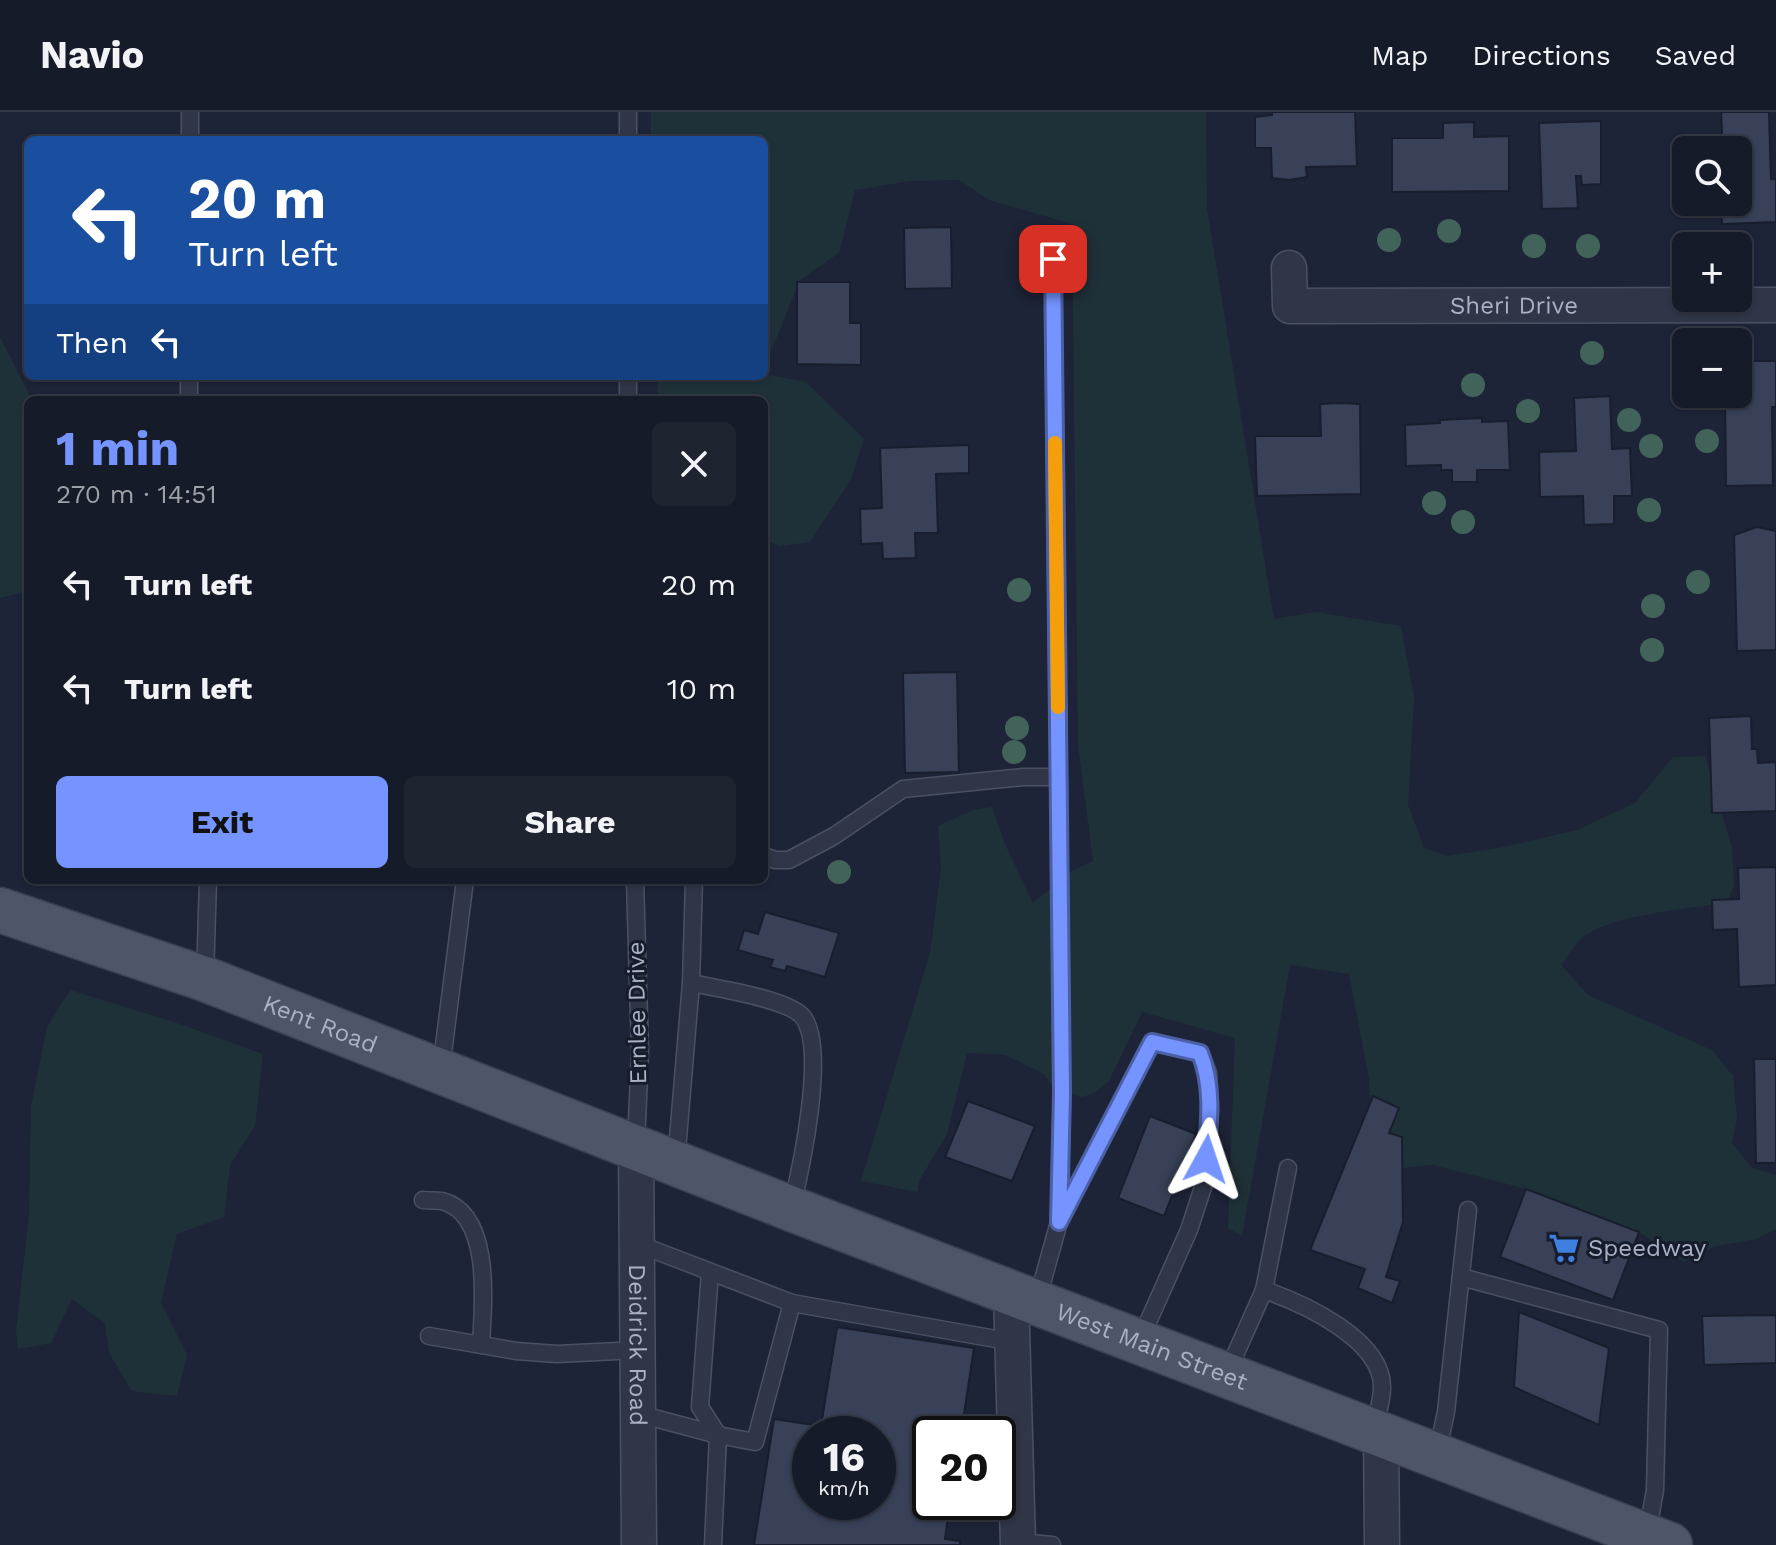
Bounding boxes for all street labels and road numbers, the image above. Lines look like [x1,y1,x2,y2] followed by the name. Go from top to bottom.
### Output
[1450,291,1578,320] street label: Sheri Drive
[622,941,652,1085] street label: Ernlee Drive
[259,989,381,1059] street label: Kent Road
[623,1264,652,1426] street label: Deidrick Road
[1052,1297,1251,1396] street label: West Main Street

